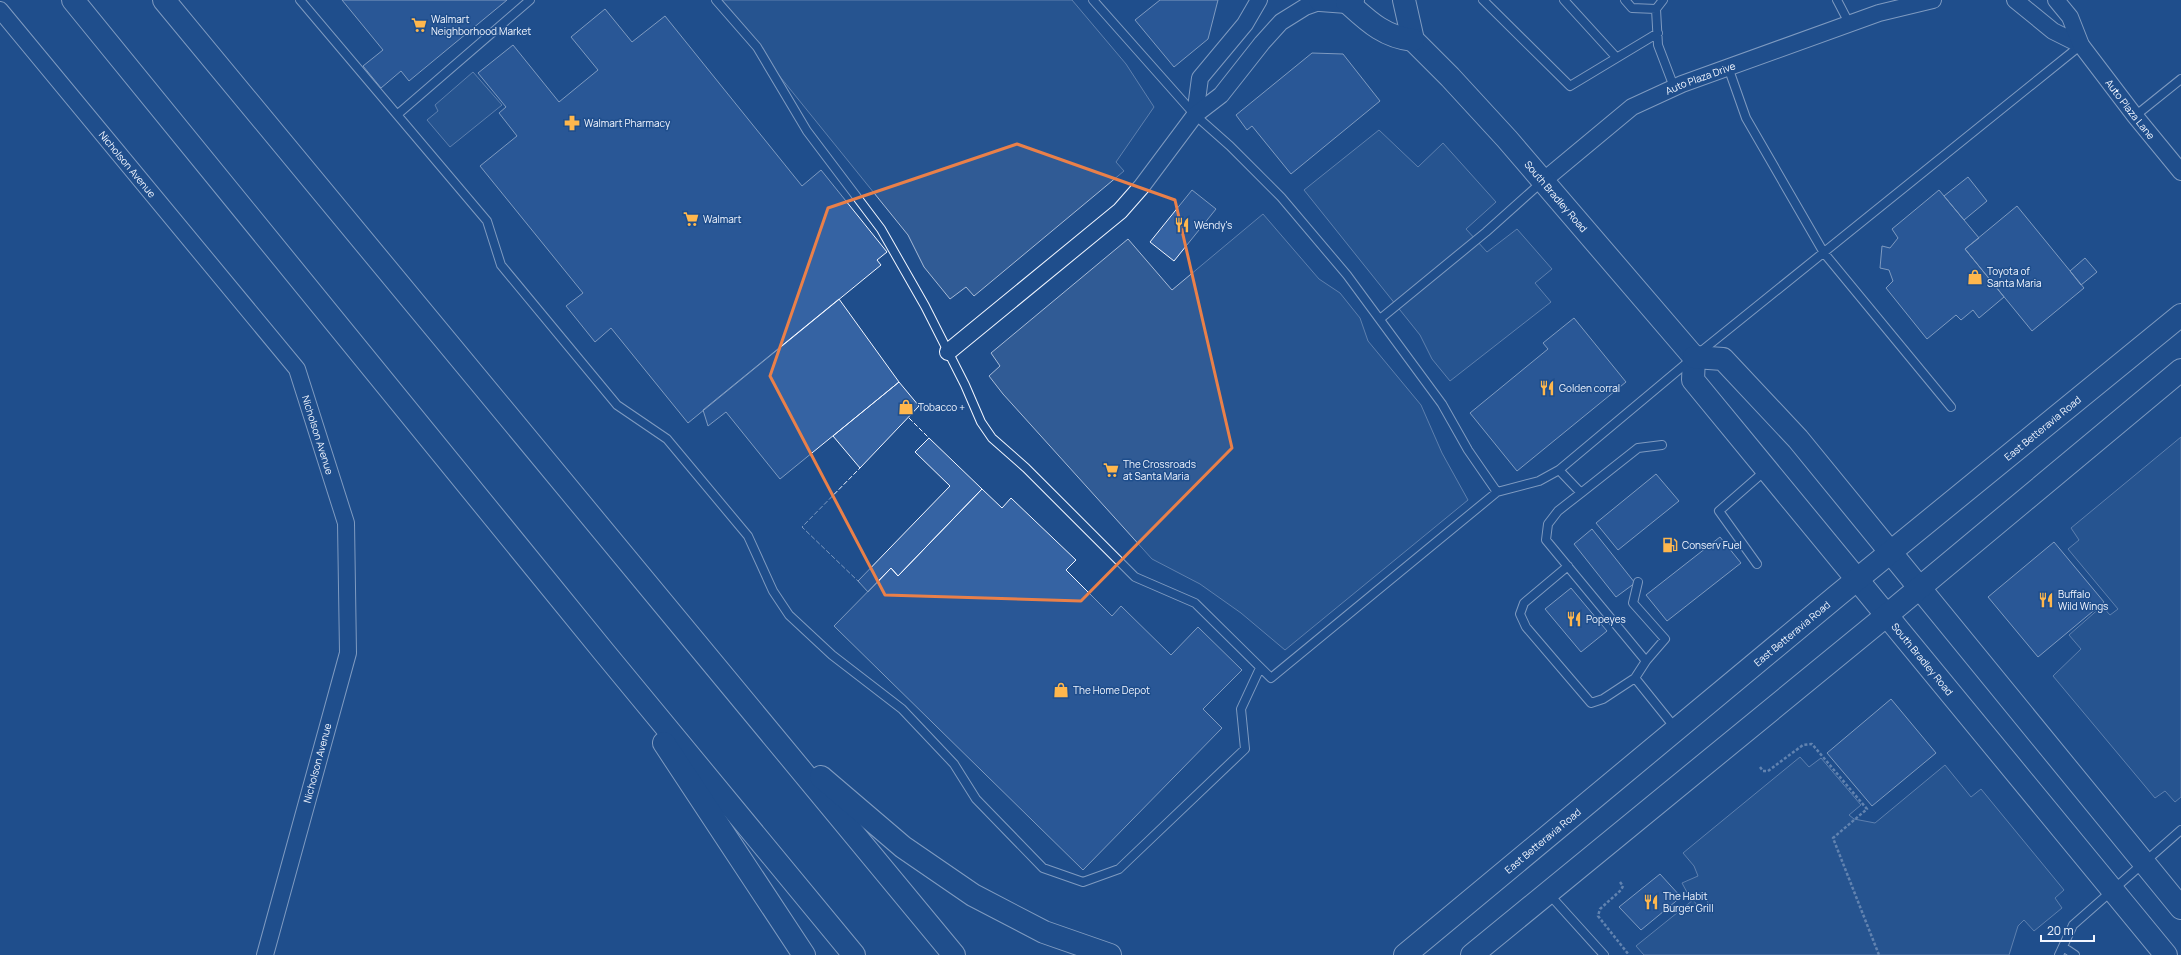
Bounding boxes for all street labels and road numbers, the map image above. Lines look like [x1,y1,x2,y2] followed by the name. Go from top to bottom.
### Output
[1663,58,1737,98] street label: Auto Plaza Drive
[2102,76,2158,142] street label: Auto Plaza Lane
[96,128,159,200] street label: Nicholson Avenue
[1521,157,1591,235] street label: South Bradley Road
[299,393,337,476] street label: Nicholson Avenue
[2001,393,2084,464] street label: East Betteravia Road
[1751,598,1833,669] street label: East Betteravia Road
[1888,620,1957,698] street label: South Bradley Road
[300,721,334,805] street label: Nicholson Avenue
[1502,805,1584,876] street label: East Betteravia Road

